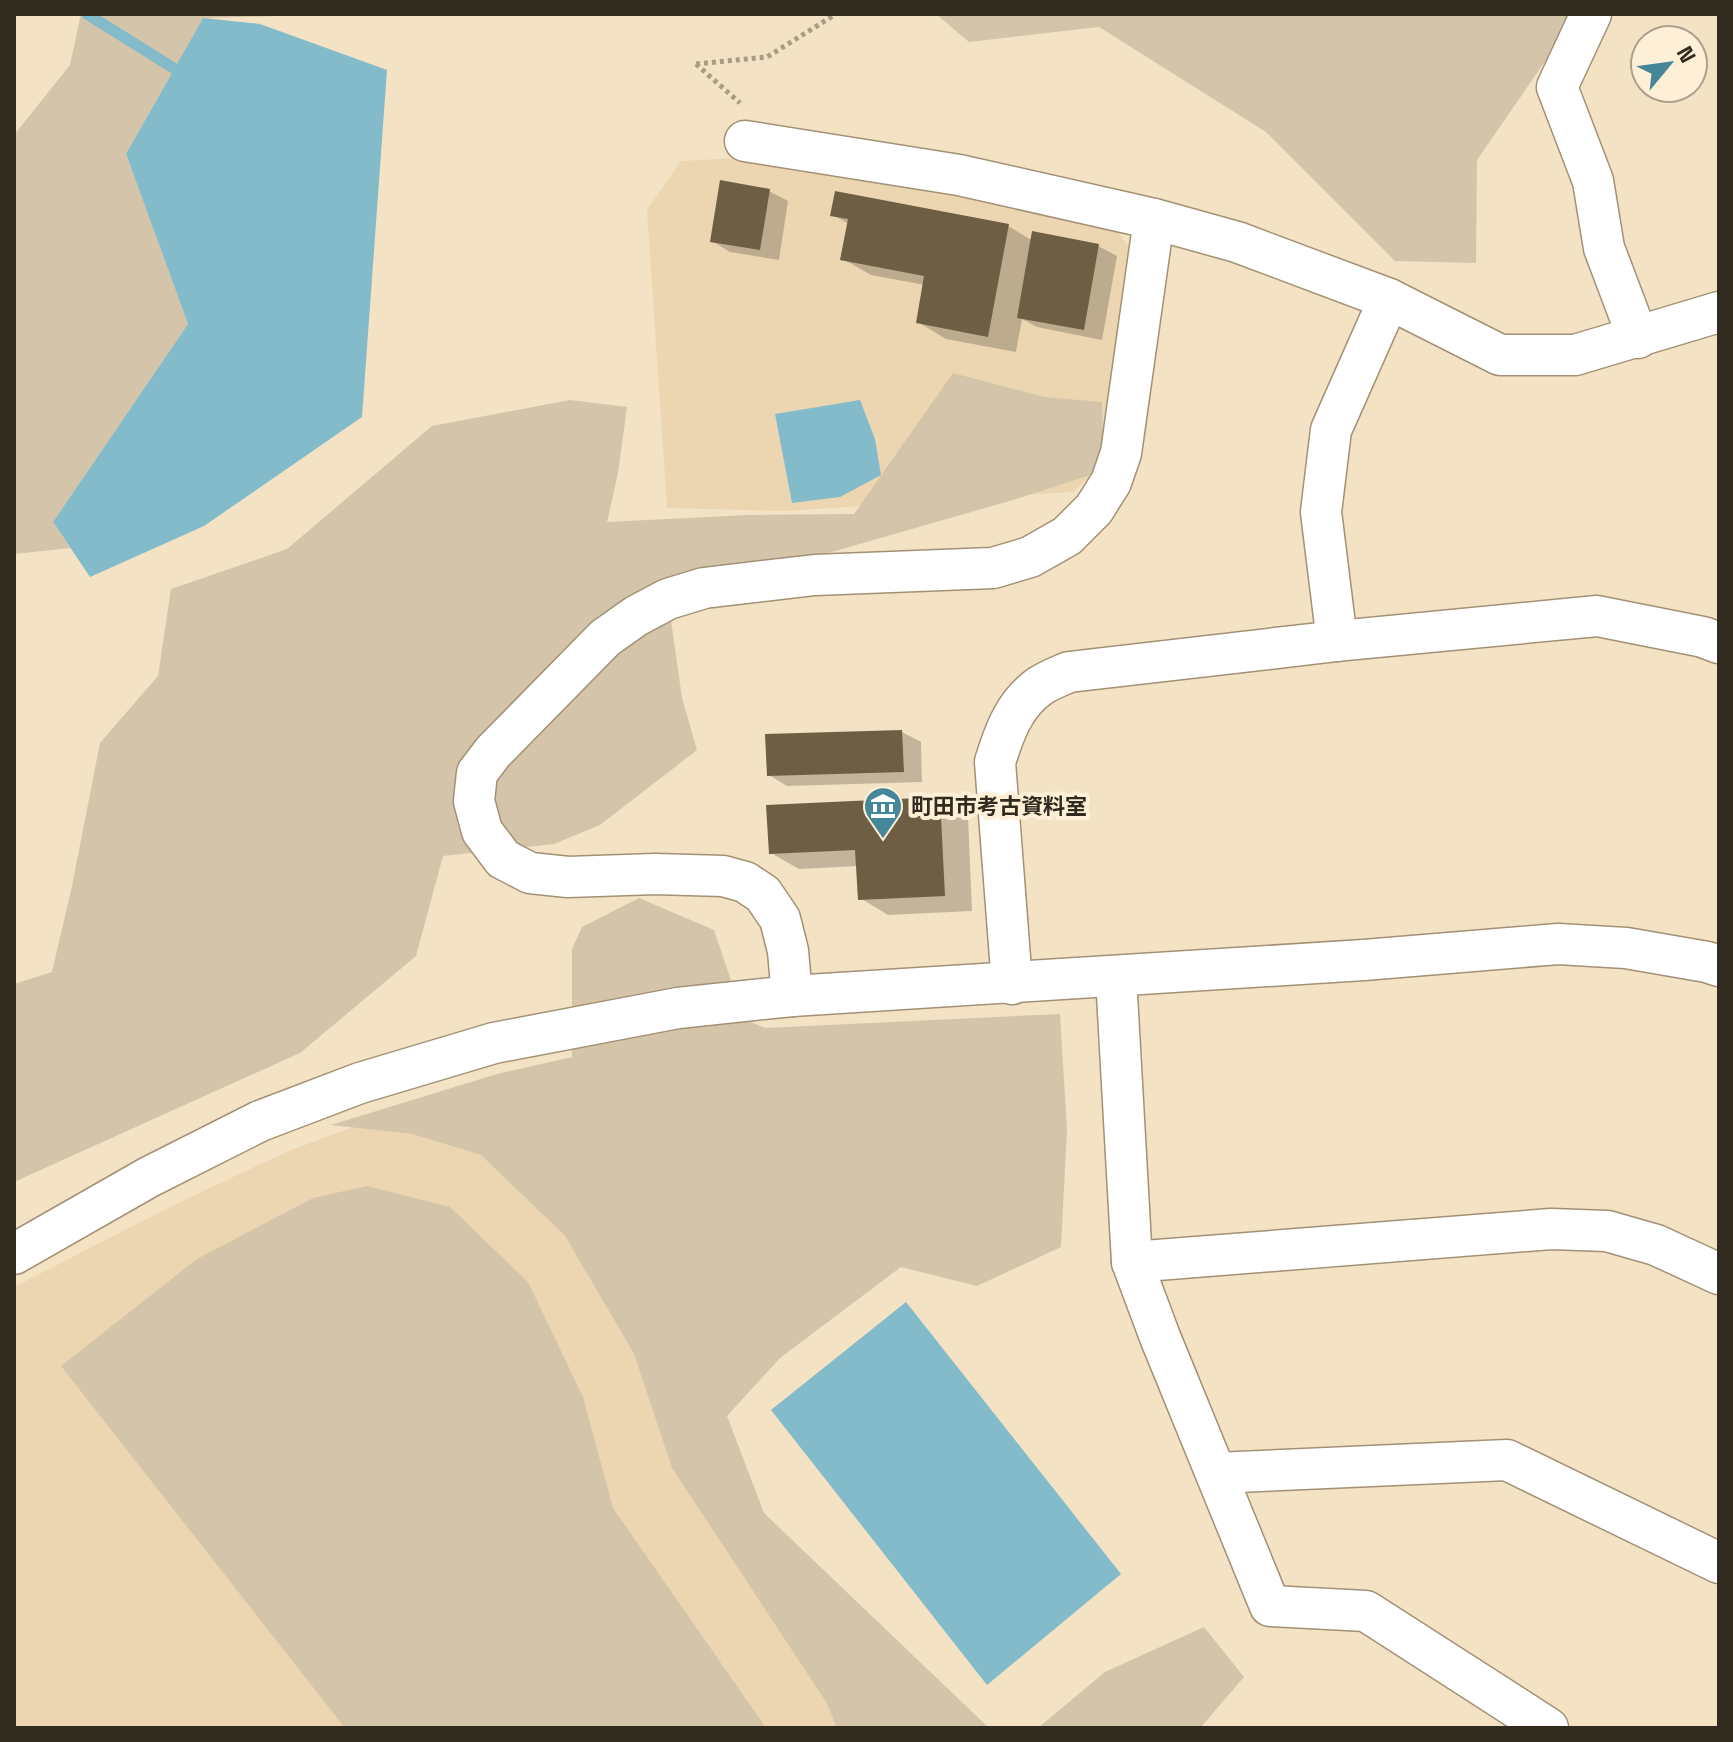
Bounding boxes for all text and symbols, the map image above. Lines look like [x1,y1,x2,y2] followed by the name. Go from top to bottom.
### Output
[1629,24,1709,104] north arrow
[1671,41,1702,68] text: N
[862,785,904,840] museum icon: 町田市考古資料室
[911,792,1087,820] place label: 町田市考古資料室

